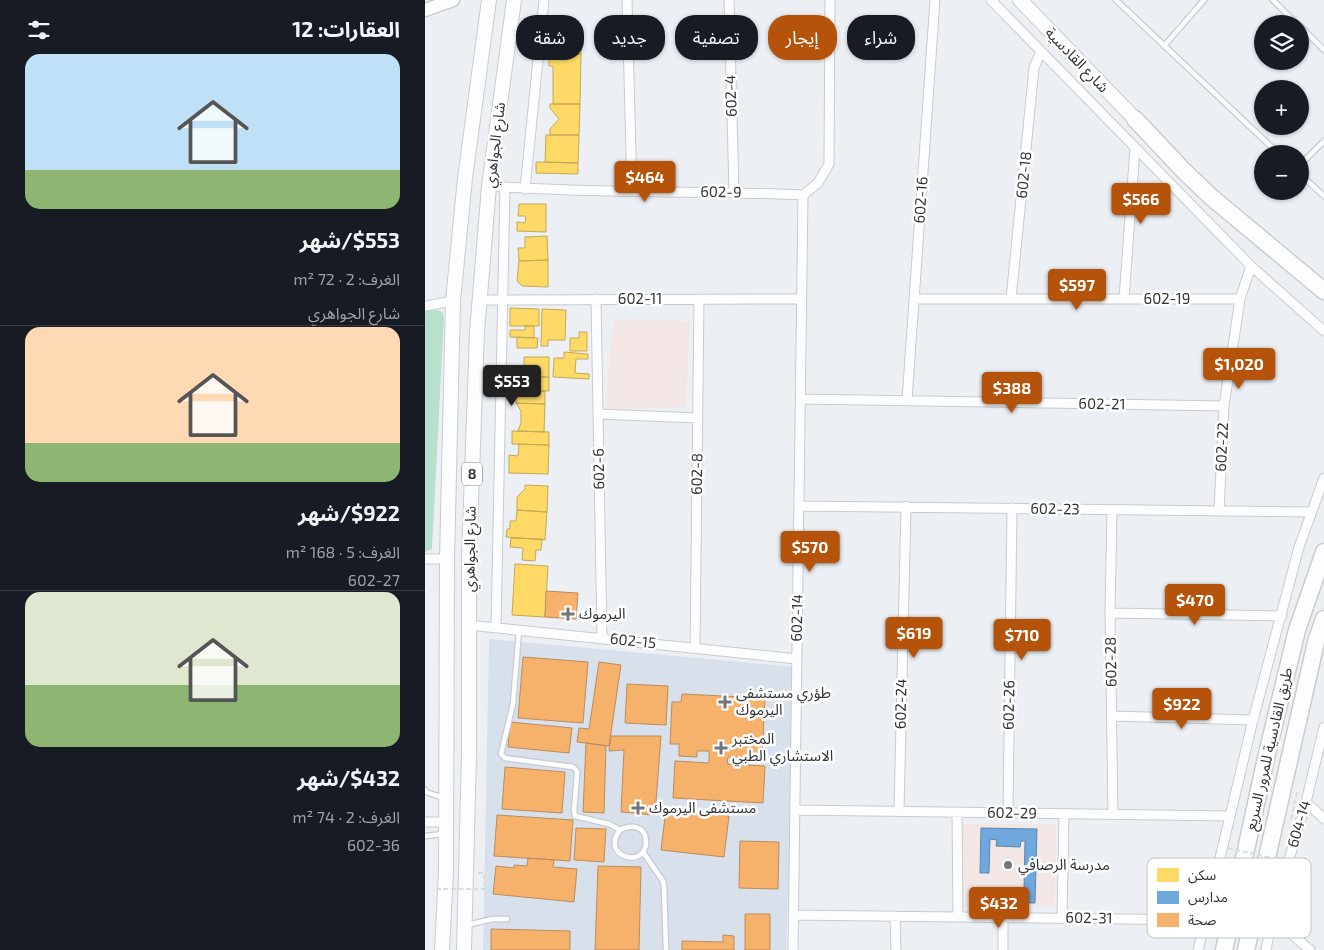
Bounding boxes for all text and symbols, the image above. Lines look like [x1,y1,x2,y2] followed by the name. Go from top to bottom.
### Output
[516,15,584,60] chip: شقة
[594,15,665,60] chip: جديد
[675,15,758,60] chip: تصفية
[768,15,837,60] chip: إيجار
[847,15,915,60] chip: شراء
[1254,15,1309,200] map controls
[1254,15,1309,70] button: layers
[25,16,53,44] icon: filters
[292,16,400,41] text: العقارات: 12
[1039,23,1113,99] street label: شارع القادسية
[720,75,740,117] street label: 602-4
[1254,80,1309,135] button: +
[168,87,258,177] icon: home
[480,101,512,189] street label: شارع الجواهري
[1254,145,1309,200] button: −
[1012,150,1034,199] street label: 602-18
[615,160,675,203] pin: $464
[625,167,665,186] text: $464
[909,176,931,224] street label: 602-16
[700,182,742,200] street label: 602-9
[1111,182,1171,225] pin: $566
[1123,189,1160,208] text: $566
[300,227,400,252] text: $553/شهر
[1047,268,1107,311] pin: $597
[293,269,400,288] text: الغرف: 2 · 72 m²
[1059,275,1095,294] text: $597
[618,289,662,307] street label: 602-11
[1144,289,1190,307] street label: 602-19
[308,303,400,322] text: شارع الجواهري
[1198,348,1280,390] pin: $1,020
[1214,354,1264,373] text: $1,020
[168,360,258,450] icon: home
[482,364,542,407] pin: $553
[494,371,530,390] text: $553
[982,372,1042,414] pin: $388
[993,378,1031,397] text: $388
[1078,394,1126,412] street label: 602-21
[1211,422,1231,472] street label: 602-22
[589,448,607,490] street label: 602-6
[687,453,705,495] street label: 602-8
[462,462,482,486] road number: 8
[1030,499,1080,517] street label: 602-23
[298,500,400,525] text: $922/شهر
[459,505,483,592] street label: شارع الجواهري
[780,530,840,573] pin: $570
[792,537,828,556] text: $570
[286,542,400,561] text: الغرف: 5 · 168 m²
[348,570,400,589] text: 602-27
[1165,584,1225,626] pin: $470
[1176,590,1214,609] text: $470
[787,594,805,642] street label: 602-14
[579,604,626,623] place label: اليرموك
[561,607,575,621] marker: اليرموك
[884,616,944,659] pin: $619
[992,618,1052,661] pin: $710
[896,623,932,642] text: $619
[168,625,258,715] icon: home
[1005,625,1039,644] text: $710
[609,629,657,651] street label: 602-15
[1101,637,1119,687] street label: 602-28
[1241,666,1299,833] street label: طريق القادسية للمرور السريع
[891,679,909,729] street label: 602-24
[999,680,1017,730] street label: 602-26
[736,683,831,719] place label: طؤري مستشفى اليرموك
[1152,688,1212,730] pin: $922
[1163,694,1201,713] text: $922
[718,695,732,709] marker: طؤري مستشفى اليرموك
[731,729,833,767] place label: المختبر الاستشاري الطبي
[714,741,728,755] marker: المختبر الاستشاري الطبي
[297,765,400,790] text: $432/شهر
[649,798,756,817] place label: مستشفى اليرموك
[1283,798,1313,849] street label: 604-14
[631,801,645,815] marker: مستشفى اليرموك
[987,803,1037,821] street label: 602-29
[293,807,400,826] text: الغرف: 2 · 74 m²
[347,835,400,854] text: 602-36
[1018,855,1110,876] place label: مدرسة الرصافي
[1147,858,1311,938] legend
[1002,859,1014,871] marker: مدرسة الرصافي
[1188,866,1216,884] text: سكن
[969,886,1029,929] pin: $432
[1188,888,1228,906] text: مدارس
[980,893,1018,912] text: $432
[1065,908,1113,926] street label: 602-31
[1188,911,1217,928] text: صحة

